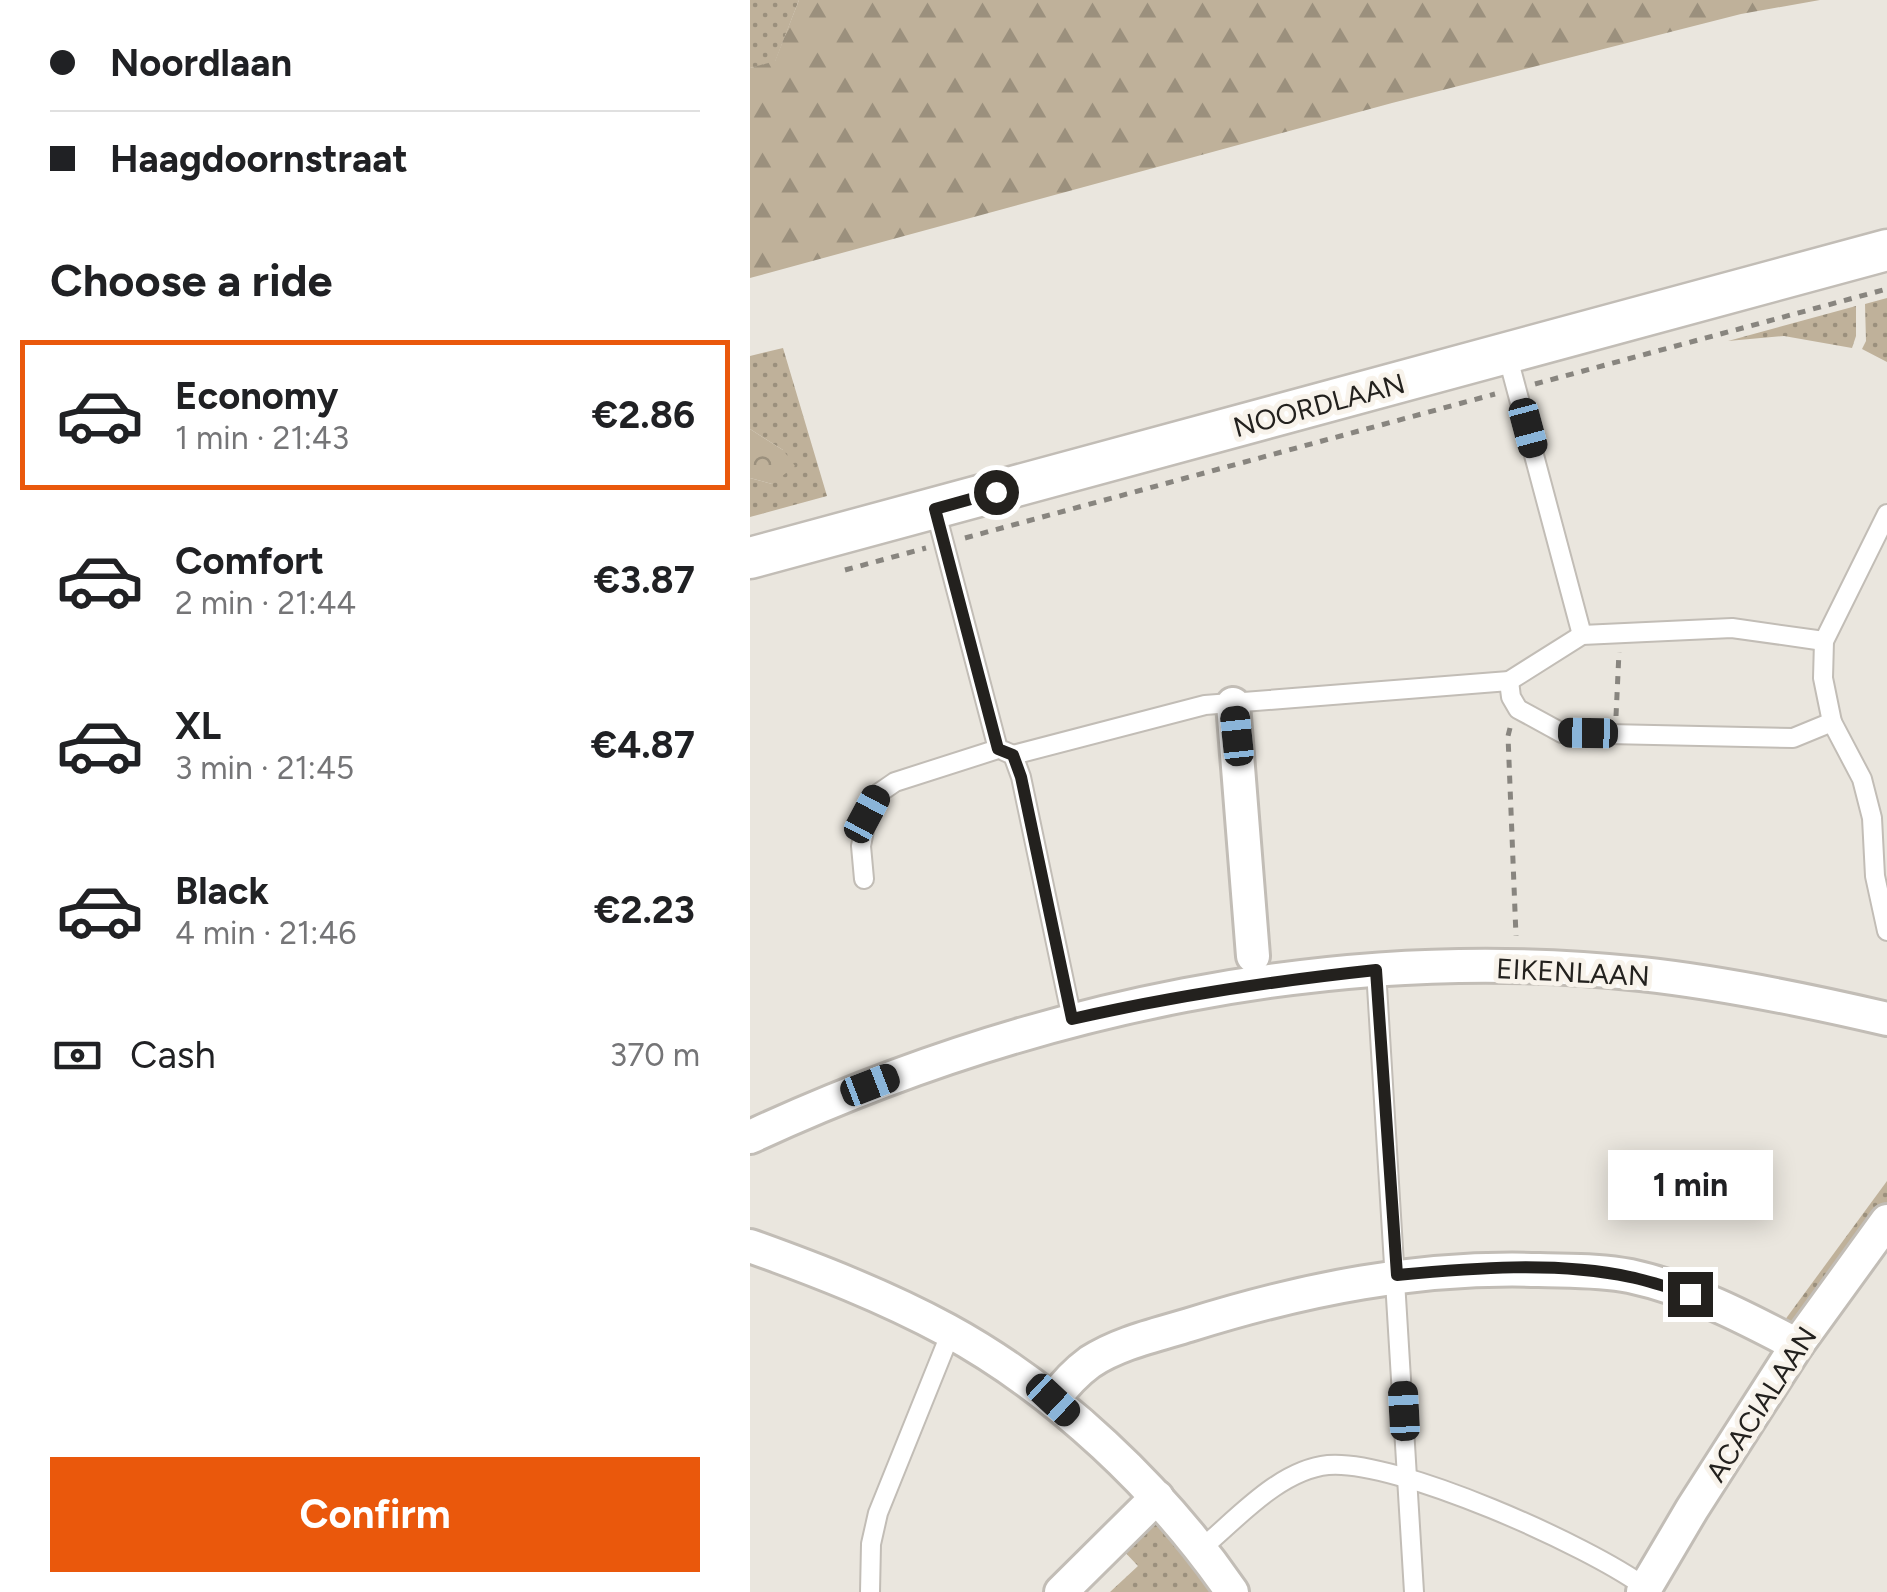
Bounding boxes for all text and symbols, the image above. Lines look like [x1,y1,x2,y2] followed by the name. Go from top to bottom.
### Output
[110,40,292,86] text: Noordlaan
[110,136,408,182] text: Haagdoornstraat
[50,253,332,307] text: Choose a ride
[1230,366,1408,444] street label: NOORDLAAN
[55,370,145,460] icon: car
[175,373,338,419] text: Economy
[592,392,695,438] text: €2.86
[1506,395,1550,461] car
[175,419,349,457] text: 1 min · 21:43
[974,470,1019,515] route start
[55,535,145,625] icon: car
[175,538,324,584] text: Comfort
[594,557,695,603] text: €3.87
[175,584,356,622] text: 2 min · 21:44
[55,700,145,790] icon: car
[175,703,221,749] text: XL
[1219,705,1255,767] car
[1558,717,1618,749] car
[591,722,695,768] text: €4.87
[175,749,354,787] text: 3 min · 21:45
[840,780,894,848] car
[55,865,145,955] icon: car
[175,868,269,914] text: Black
[594,887,695,933] text: €2.23
[175,914,356,952] text: 4 min · 21:46
[1495,951,1651,993] street label: EIKENLAAN
[50,1028,105,1083] icon: cash
[130,1032,216,1078] text: Cash
[610,1036,700,1074] text: 370 m
[837,1060,903,1110] car
[1608,1149,1772,1219] callout: 1 min
[1653,1166,1728,1204] text: 1 min
[1668,1272,1713,1317] route end
[1698,1320,1824,1488] street label: ACACIALAAN
[1021,1369,1085,1431] car
[1387,1380,1421,1442] car
[50,1457,700,1572] button: Confirm

